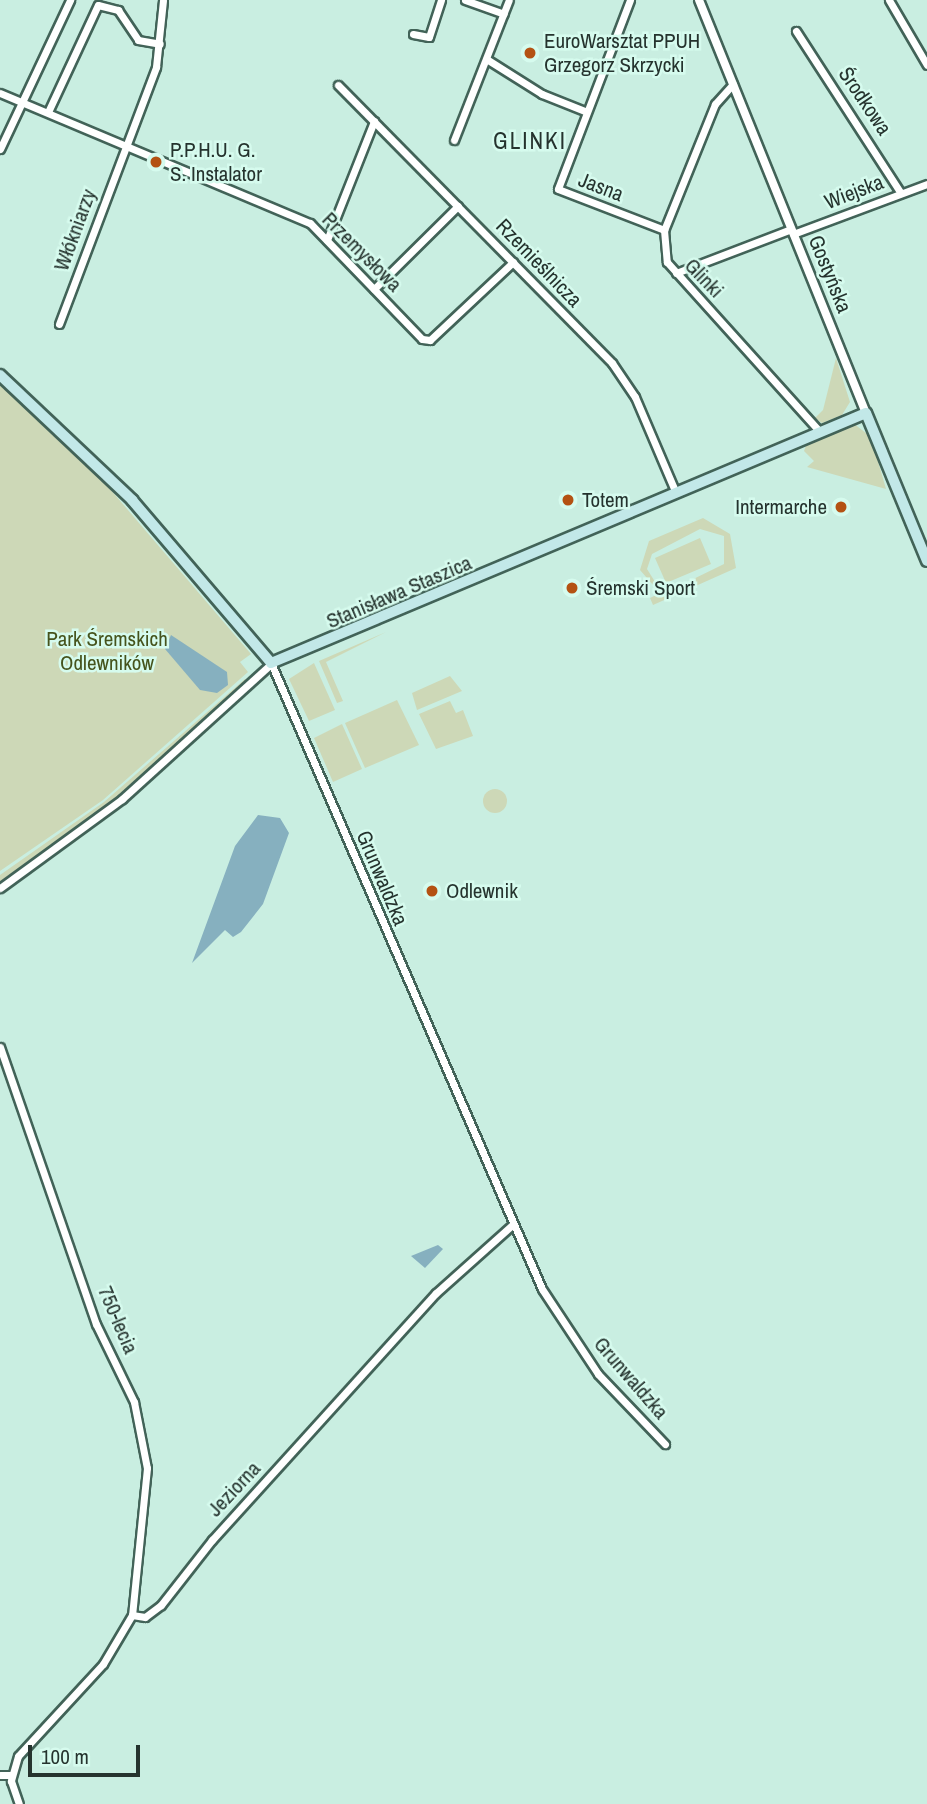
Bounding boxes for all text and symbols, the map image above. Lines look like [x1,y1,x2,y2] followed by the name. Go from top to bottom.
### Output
[544,28,700,78] place label: EuroWarsztat PPUH Grzegorz Skrzycki
[522,45,538,61] marker: EuroWarsztat PPUH Grzegorz Skrzycki
[833,62,897,140] street label: Środkowa
[494,127,566,155] district label: GLINKI
[170,137,262,187] place label: P.P.H.U. G. S. Instalator
[148,154,164,170] marker: P.P.H.U. G. S. Instalator
[575,167,627,207] street label: Jasna
[821,169,887,215] street label: Wiejska
[49,186,101,274] street label: Włókniarzy
[317,207,407,297] street label: Przemysłowa
[491,214,587,312] street label: Rzemieślnicza
[803,232,857,316] street label: Gostyńska
[679,253,729,303] street label: Glinki
[582,487,629,513] place label: Totem
[560,492,576,508] marker: Totem
[735,494,827,520] place label: Intermarche
[833,499,849,515] marker: Intermarche
[323,550,475,634] street label: Stanisława Staszica
[586,575,695,601] place label: Śremski Sport
[564,580,580,596] marker: Śremski Sport
[46,626,168,676] park label: Park Śremskich Odlewników
[351,827,413,929] street label: Grunwaldzka
[446,878,518,904] place label: Odlewnik
[424,883,440,899] marker: Odlewnik
[93,1282,143,1358] street label: 750-lecia
[589,1332,673,1424] street label: Grunwaldzka
[202,1456,266,1522] street label: Jeziorna
[32,1730,144,1774] scale bar
[41,1742,89,1771] text: 100 m

